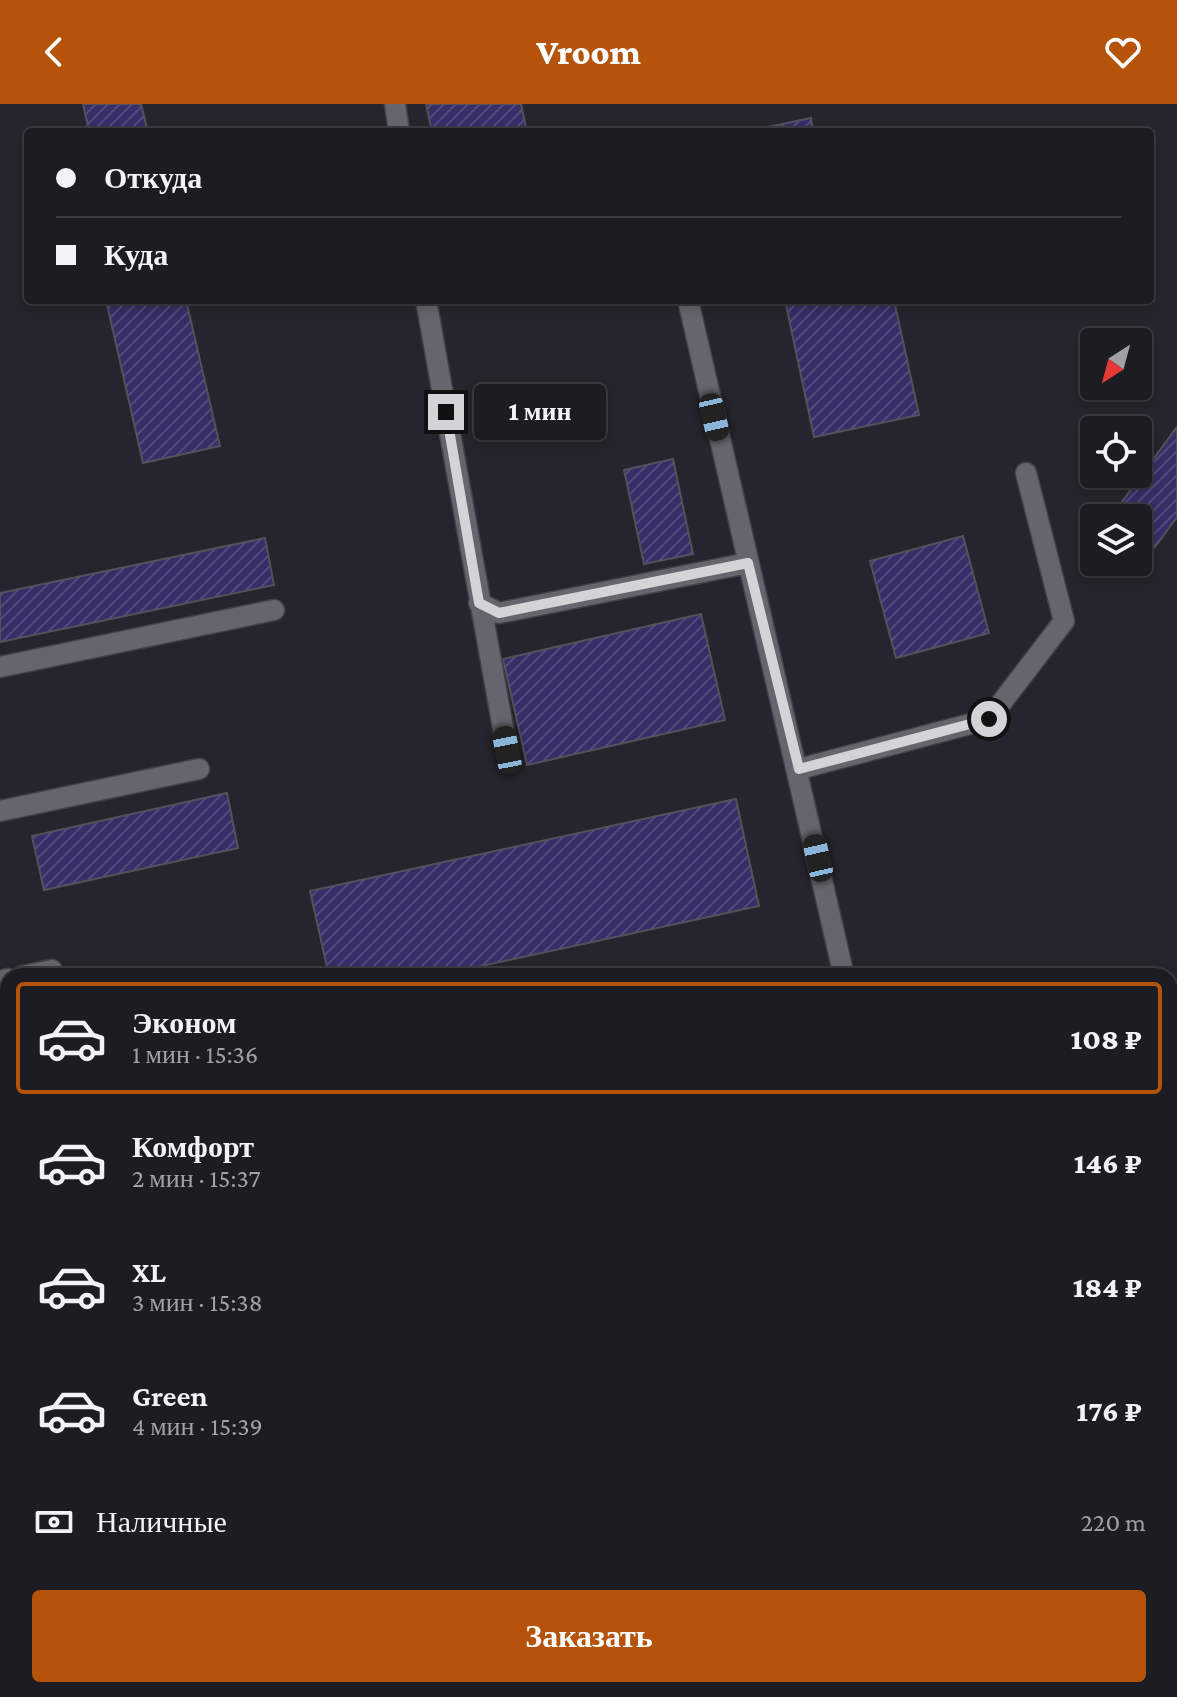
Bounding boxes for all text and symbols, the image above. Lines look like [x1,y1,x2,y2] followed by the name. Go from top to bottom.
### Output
[32,30,76,74] icon: back
[1101,30,1145,74] icon: heart
[536,32,641,72] text: Vroom
[104,161,202,194] text: Откуда
[104,238,168,271] text: Куда
[1080,328,1152,400] north arrow
[1080,328,1152,576] map controls
[474,384,606,440] callout: 1 мин
[697,391,731,443] car
[428,394,464,430] route end
[509,397,571,426] text: 1 мин
[1080,416,1152,488] button: locate
[1080,504,1152,576] button: layers
[971,701,1007,737] route start
[491,724,523,776] car
[801,832,835,884] car
[36,1002,108,1074] icon: car
[132,1006,236,1039] text: Эконом
[1070,1022,1142,1055] text: 108 ₽
[132,1040,258,1069] text: 1 мин · 15:36
[36,1126,108,1198] icon: car
[132,1130,254,1163] text: Комфорт
[1074,1146,1142,1179] text: 146 ₽
[132,1164,260,1193] text: 2 мин · 15:37
[36,1250,108,1322] icon: car
[132,1255,166,1288] text: XL
[1073,1270,1142,1303] text: 184 ₽
[132,1288,263,1317] text: 3 мин · 15:38
[36,1374,108,1446] icon: car
[132,1379,208,1412] text: Green
[1076,1394,1142,1427] text: 176 ₽
[132,1412,263,1441] text: 4 мин · 15:39
[32,1500,76,1544] icon: cash
[96,1505,227,1538] text: Наличные
[1081,1508,1146,1537] text: 220 m
[32,1590,1146,1682] button: Заказать

